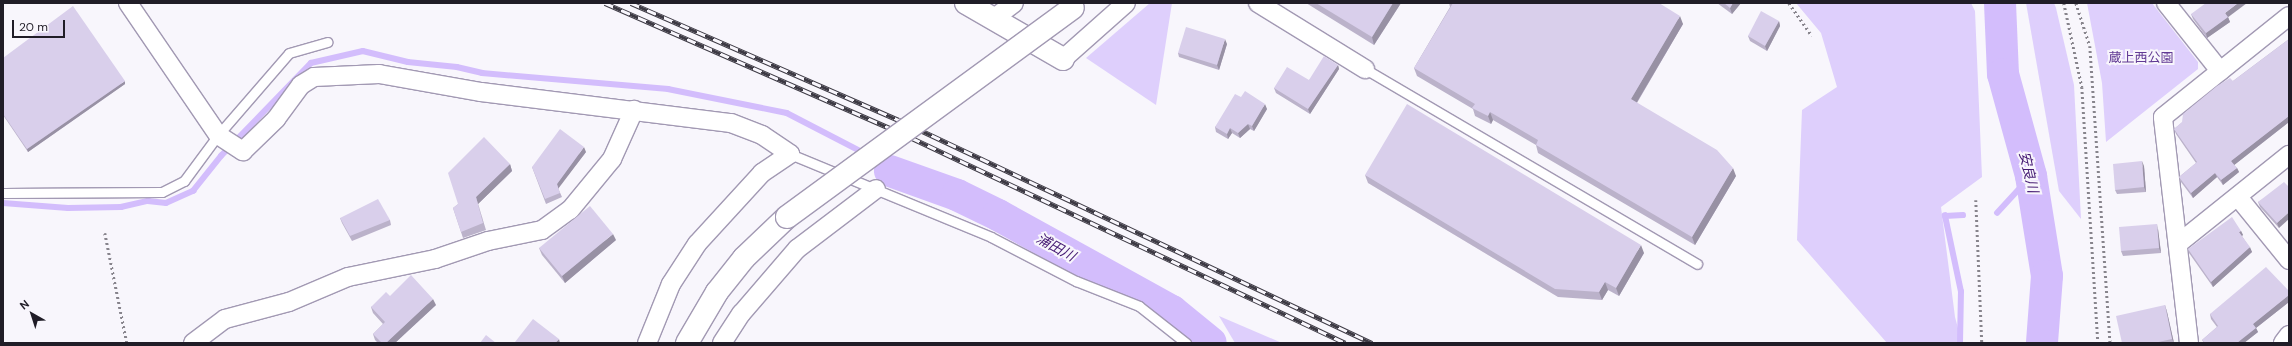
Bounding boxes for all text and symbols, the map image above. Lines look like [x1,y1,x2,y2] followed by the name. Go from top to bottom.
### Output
[14,12,67,38] scale bar
[19,19,48,35] text: 20 m
[2109,50,2173,66] park label: 蔵上西公園
[2016,150,2042,194] water label: 安良川
[1034,229,1078,265] water label: 浦田川
[12,294,52,334] north arrow
[17,297,32,313] text: N

